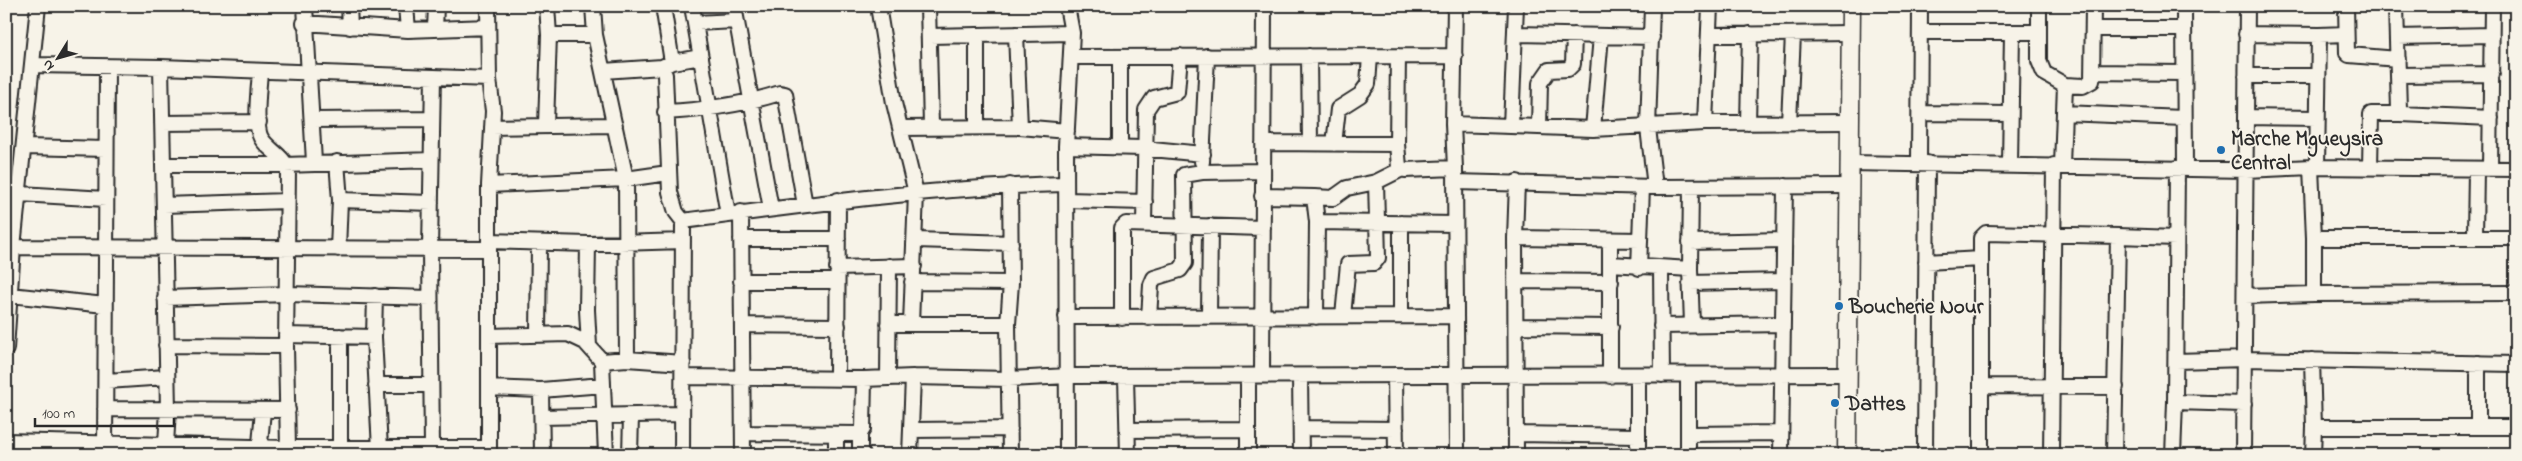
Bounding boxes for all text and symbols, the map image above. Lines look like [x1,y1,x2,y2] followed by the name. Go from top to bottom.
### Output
[32,32,82,82] north arrow
[38,55,60,75] text: N
[2231,125,2383,179] place label: Marche Mgueysira Central
[2215,144,2227,156] marker: Marche Mgueysira Central
[1848,293,1984,323] place label: Boucherie Nour
[1833,300,1845,312] marker: Boucherie Nour
[1844,390,1906,420] place label: Dattes
[35,396,174,428] scale bar
[1829,397,1841,409] marker: Dattes
[42,403,75,425] text: 100 m

